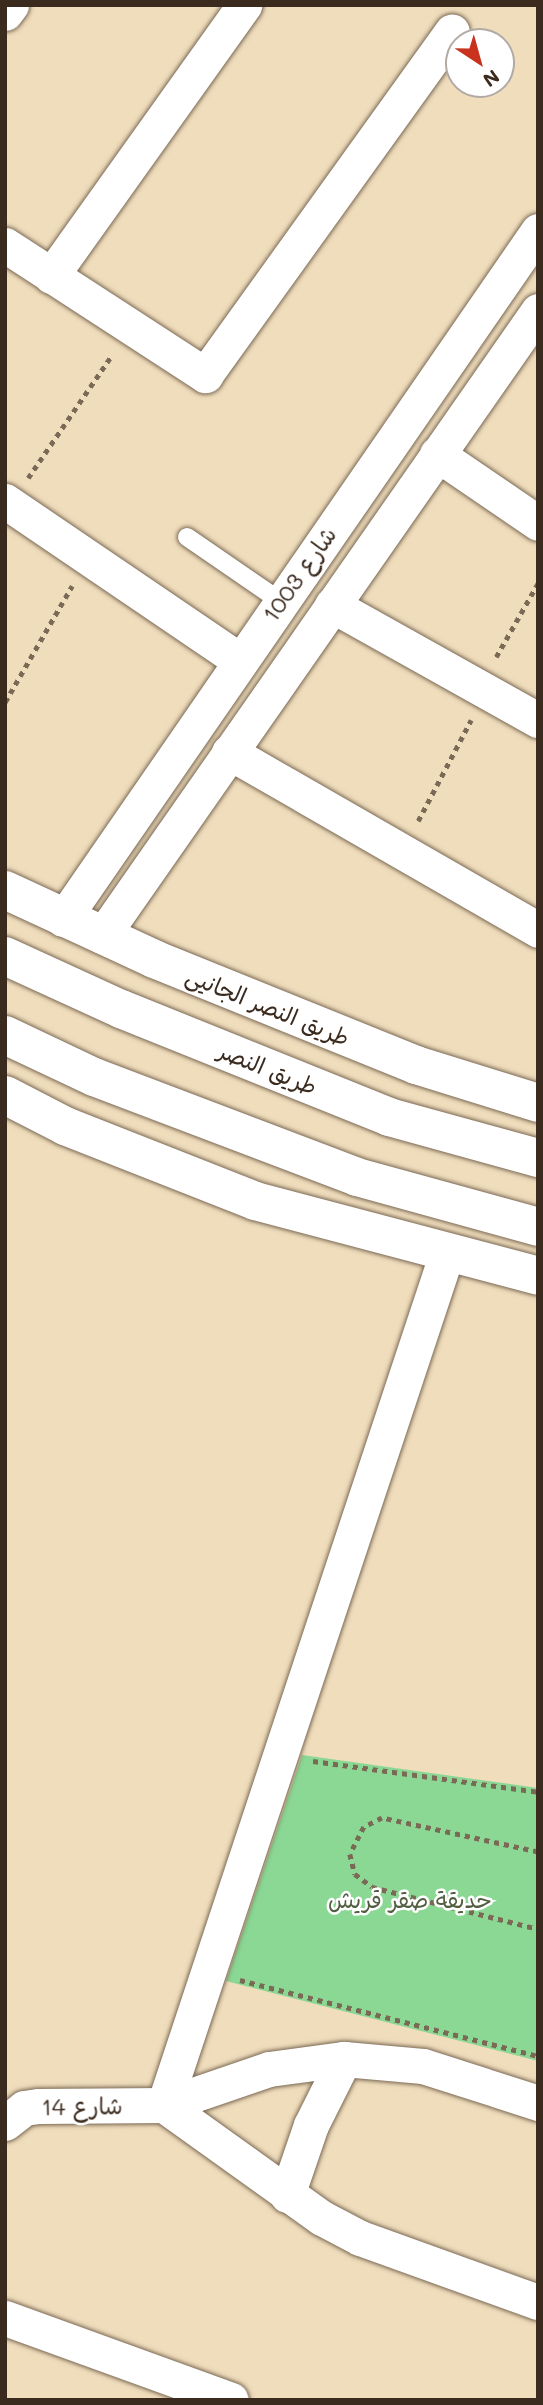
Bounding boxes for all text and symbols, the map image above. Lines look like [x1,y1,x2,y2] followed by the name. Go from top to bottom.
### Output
[445,28,515,98] north arrow
[478,64,505,93] text: N
[256,521,342,627] street label: شارع 1003
[182,961,354,1051] street label: طريق النصر الجانيى
[215,1036,321,1100] street label: طريق النصر
[328,1885,492,1913] park label: حديقة صقر قريش
[41,2091,123,2121] street label: شارع 14

